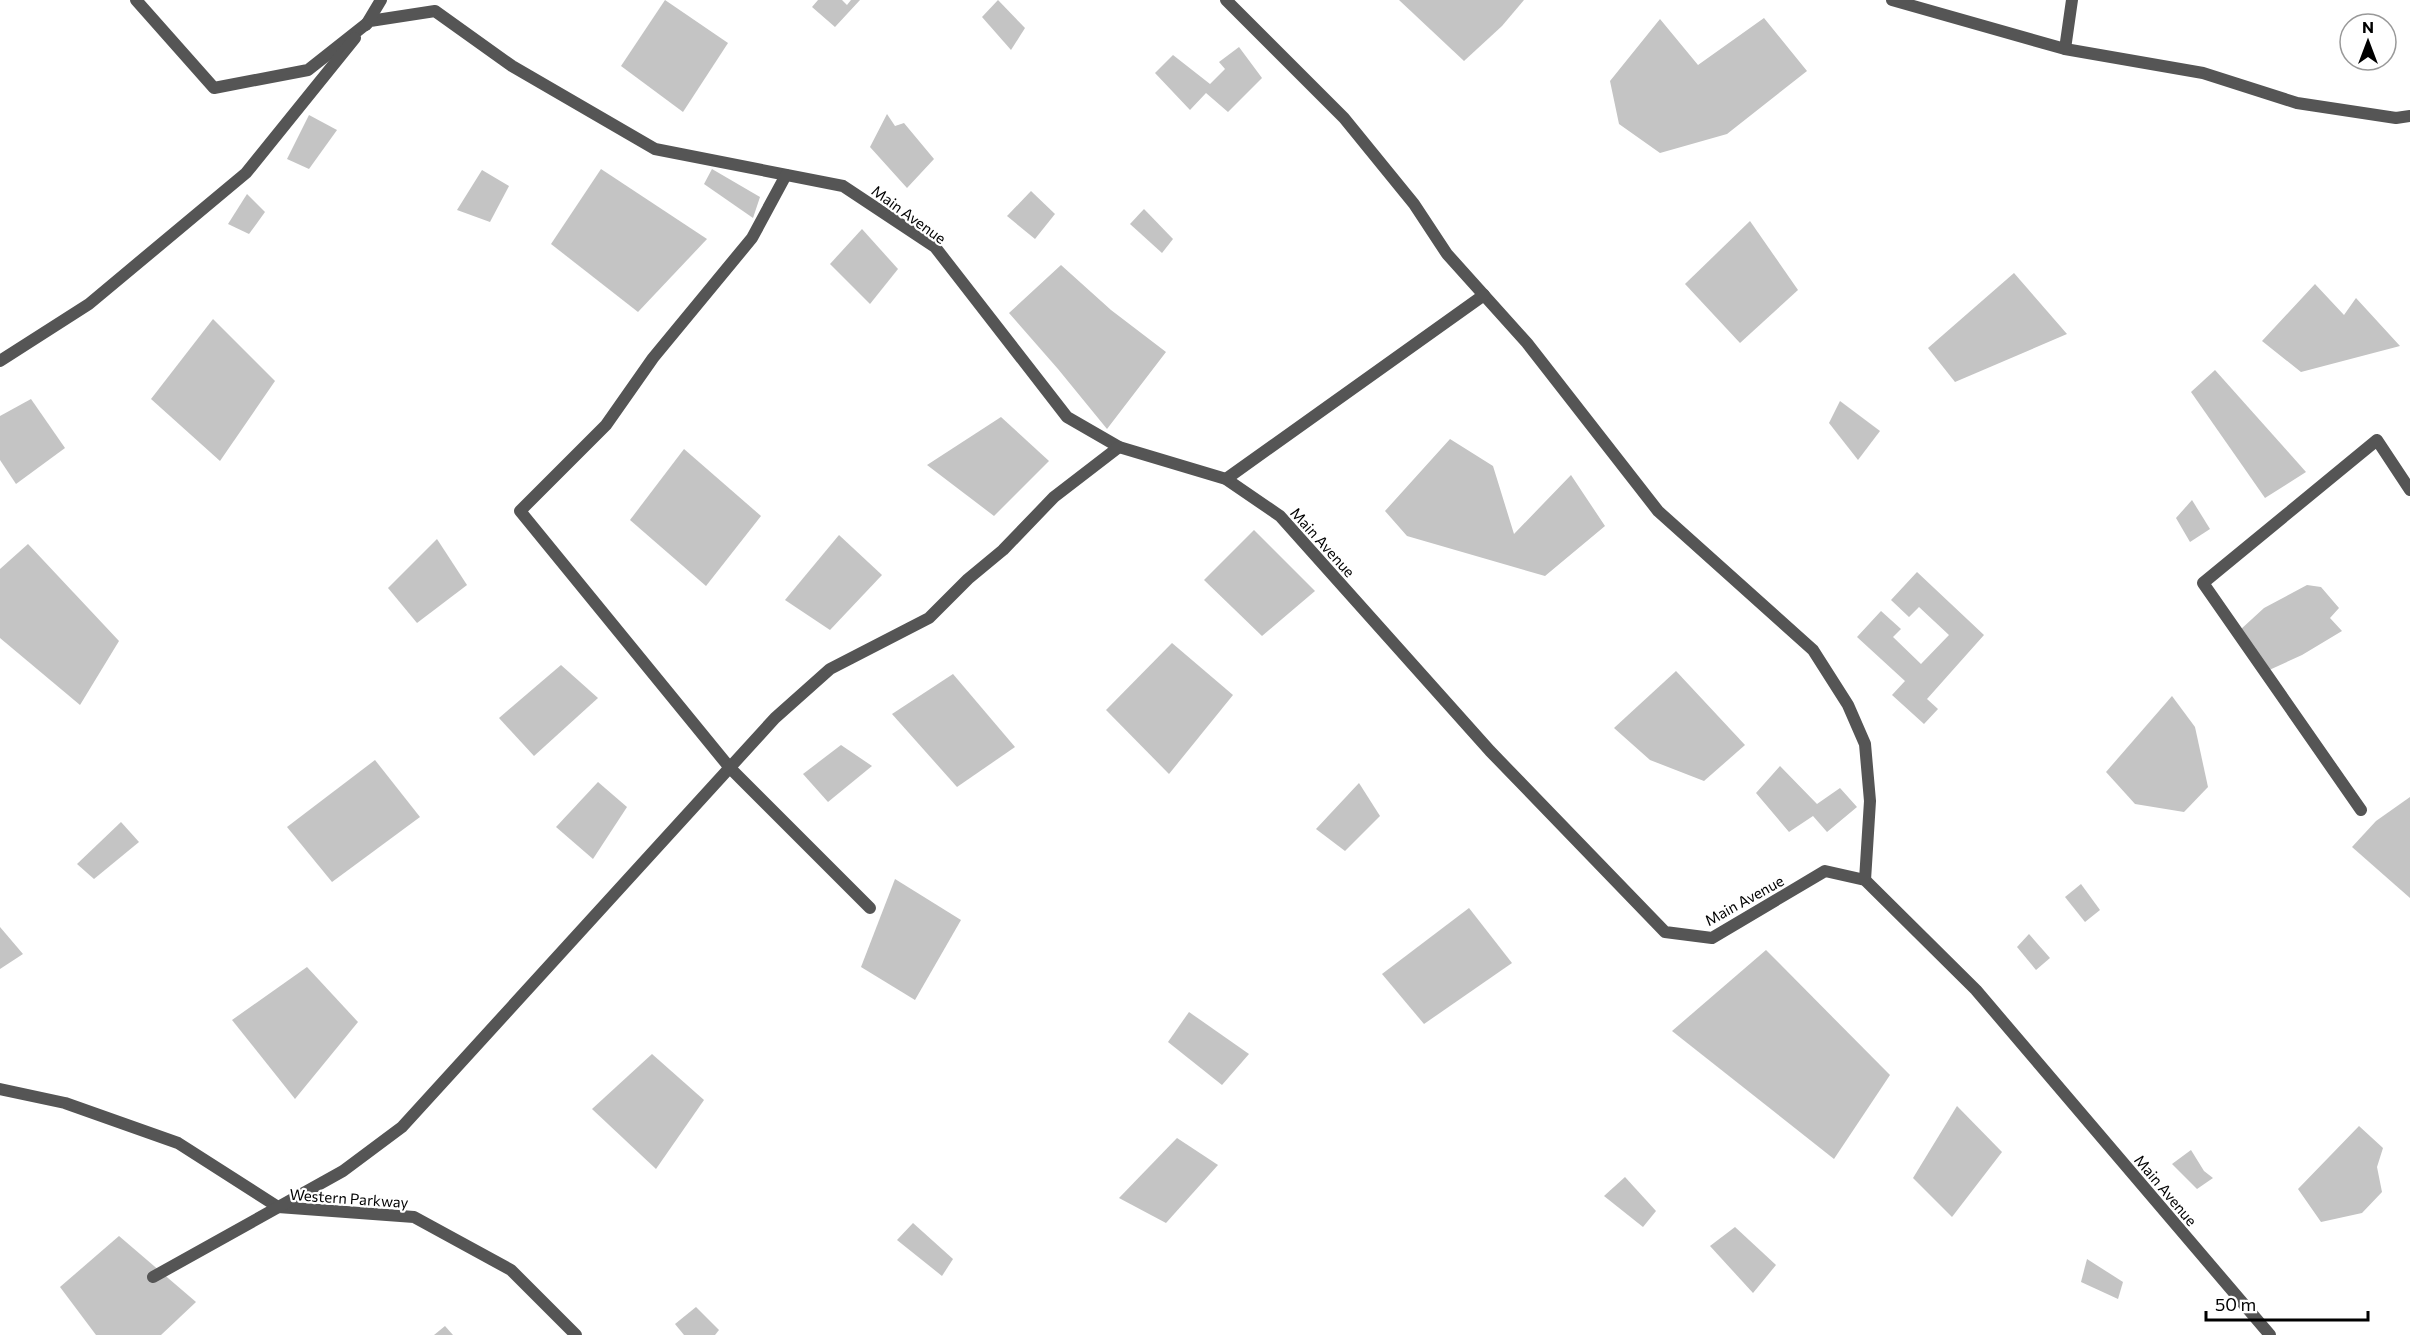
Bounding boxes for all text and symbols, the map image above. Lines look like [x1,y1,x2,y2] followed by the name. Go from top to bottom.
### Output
[2338,12,2398,72] north arrow
[2362,17,2374,36] text: N
[868,181,950,247] street label: Main Avenue
[1287,504,1359,581] street label: Main Avenue
[1701,871,1787,929] street label: Main Avenue
[2131,1151,2201,1229] street label: Main Avenue
[289,1185,409,1211] street label: Western Parkway
[2206,1284,2368,1322] scale bar
[2215,1293,2256,1315] text: 50 m

